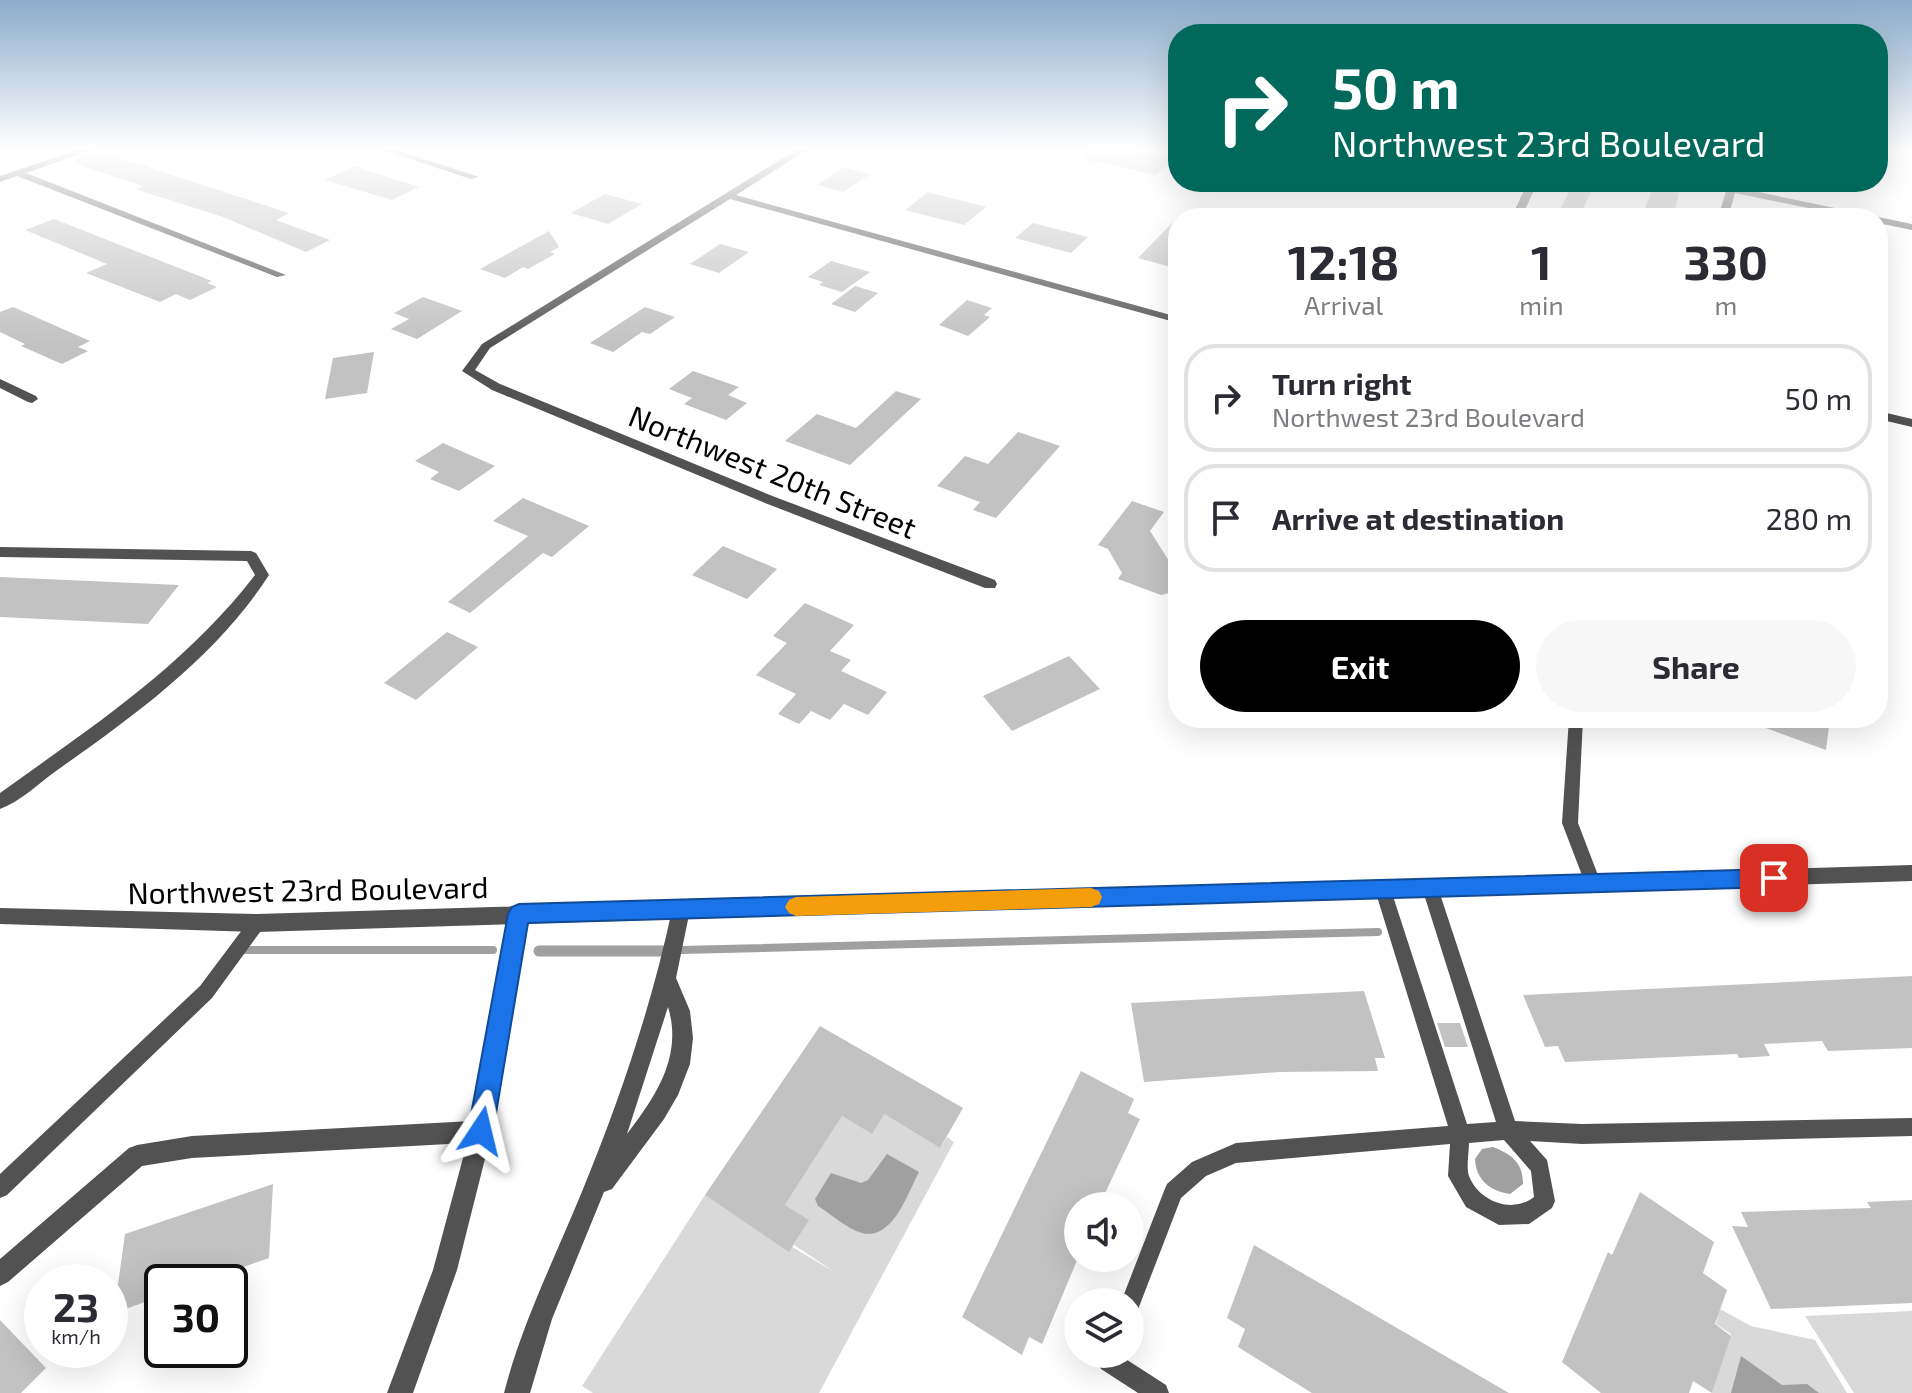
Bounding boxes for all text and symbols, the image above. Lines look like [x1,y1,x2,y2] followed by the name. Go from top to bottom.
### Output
[1332,53,1460,120] text: 50 m
[1200,56,1304,160] icon: right
[1332,121,1765,164] text: Northwest 23rd Boulevard
[1288,232,1399,290] text: 12:18
[1531,232,1552,290] text: 1
[1683,232,1768,290] text: 330
[1304,289,1383,320] text: Arrival
[1519,289,1564,320] text: min
[1714,289,1737,320] text: m
[1272,365,1412,401] text: Turn right
[1204,376,1248,420] icon: right
[1785,380,1852,416] text: 50 m
[624,397,922,545] street label: Northwest 20th Street
[1272,401,1585,432] text: Northwest 23rd Boulevard
[1204,496,1248,540] icon: arrive
[1272,500,1564,536] text: Arrive at destination
[1766,500,1852,536] text: 280 m
[1200,620,1520,712] button: Exit
[1536,620,1856,712] button: Share
[1740,844,1808,912] pin
[1752,856,1796,900] icon: arrive
[127,868,489,910] street label: Northwest 23rd Boulevard
[439,1089,523,1173] position arrow
[1064,1192,1144,1368] map controls
[1064,1192,1144,1272] button: sound
[144,1264,248,1368] speed limit sign: 30
[53,1282,99,1330] text: 23
[1064,1288,1144,1368] button: layers
[51,1324,101,1348] text: km/h

